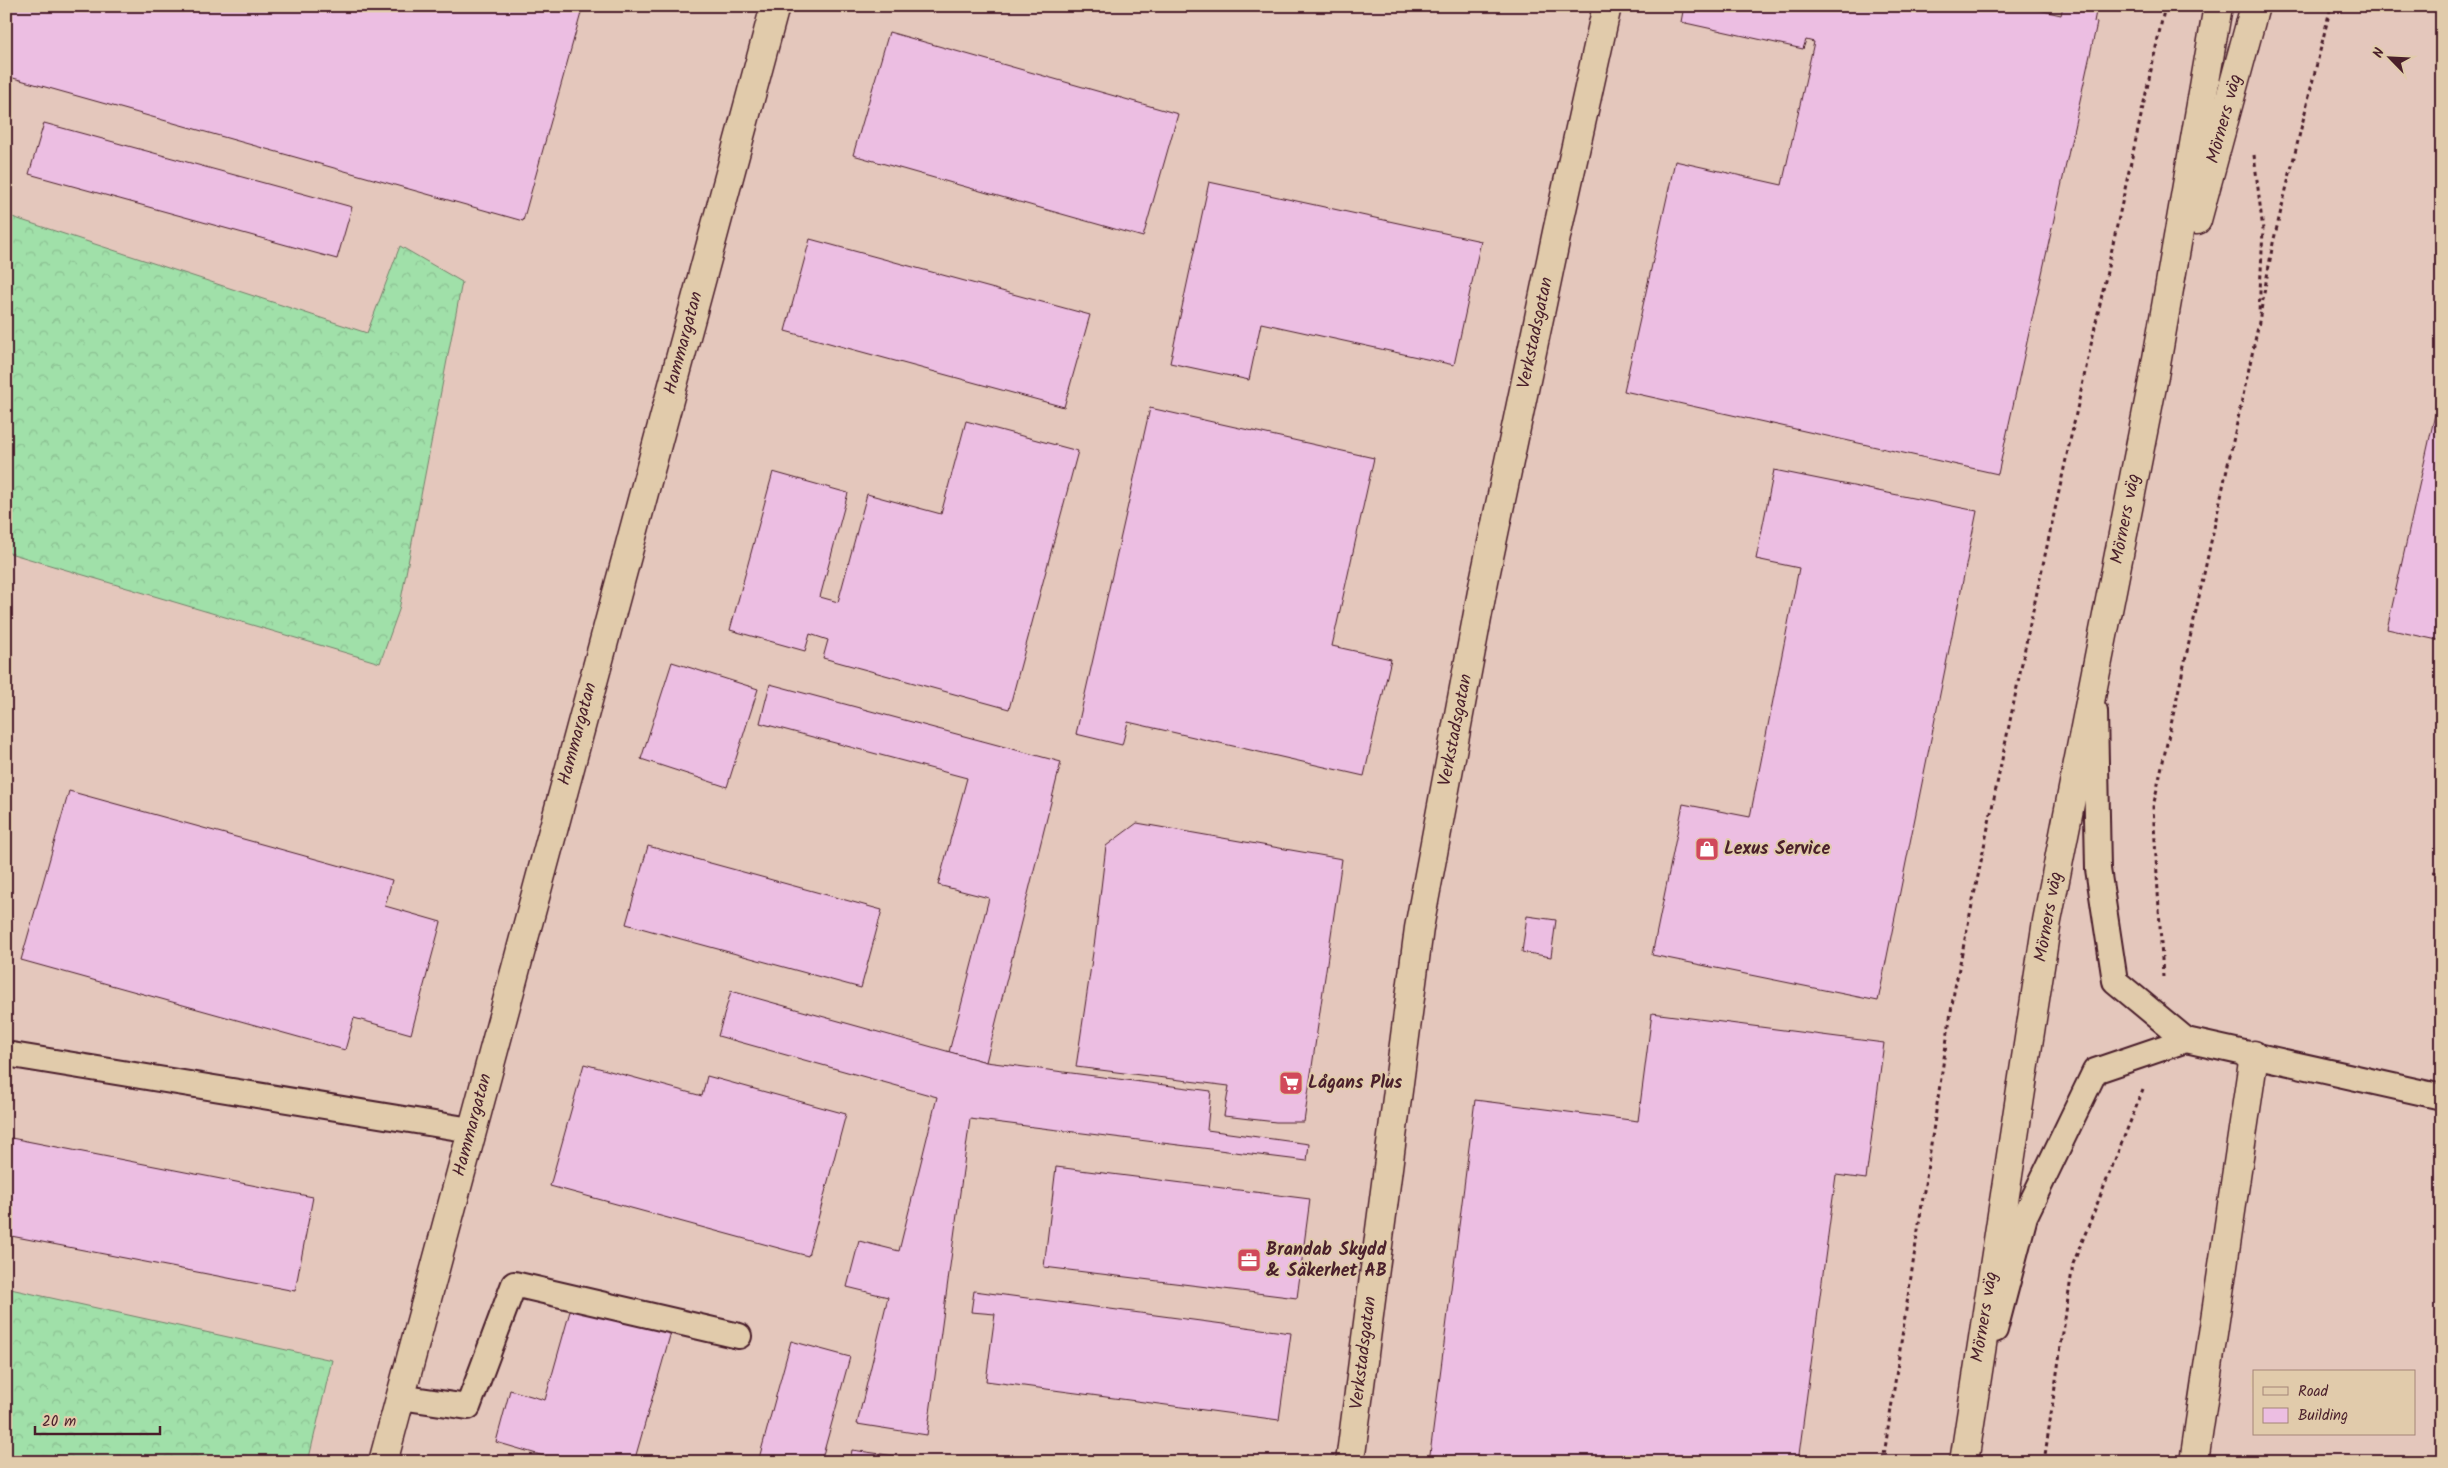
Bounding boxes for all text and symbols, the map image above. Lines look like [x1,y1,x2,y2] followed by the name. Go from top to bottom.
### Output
[2366,32,2416,82] north arrow
[2367,44,2391,62] text: N
[2199,71,2251,167] street label: Mörners väg
[1510,274,1562,392] street label: Verkstadsgatan
[656,288,712,398] street label: Hammargatan
[2103,471,2149,567] street label: Mörners väg
[1431,671,1481,789] street label: Verkstadsgatan
[550,679,606,789] street label: Hammargatan
[1724,835,1831,864] place label: Lexus Service
[1694,836,1720,862] shop icon: Lexus Service
[2027,869,2071,965] street label: Mörners väg
[1308,1069,1403,1098] place label: Lågans Plus
[445,1070,501,1180] street label: Hammargatan
[1278,1070,1304,1096] supermarket icon: Lågans Plus
[1266,1236,1387,1286] place label: Brandab Skydd & Säkerhet AB
[1236,1247,1262,1273] office icon: Brandab Skydd & Säkerhet AB
[1964,1270,2006,1364] street label: Mörners väg
[1343,1295,1385,1411] street label: Verkstadsgatan
[2253,1370,2416,1436] legend
[2298,1380,2329,1404] text: Road
[35,1403,160,1435] scale bar
[2298,1404,2348,1428] text: Building
[42,1410,76,1434] text: 20 m

